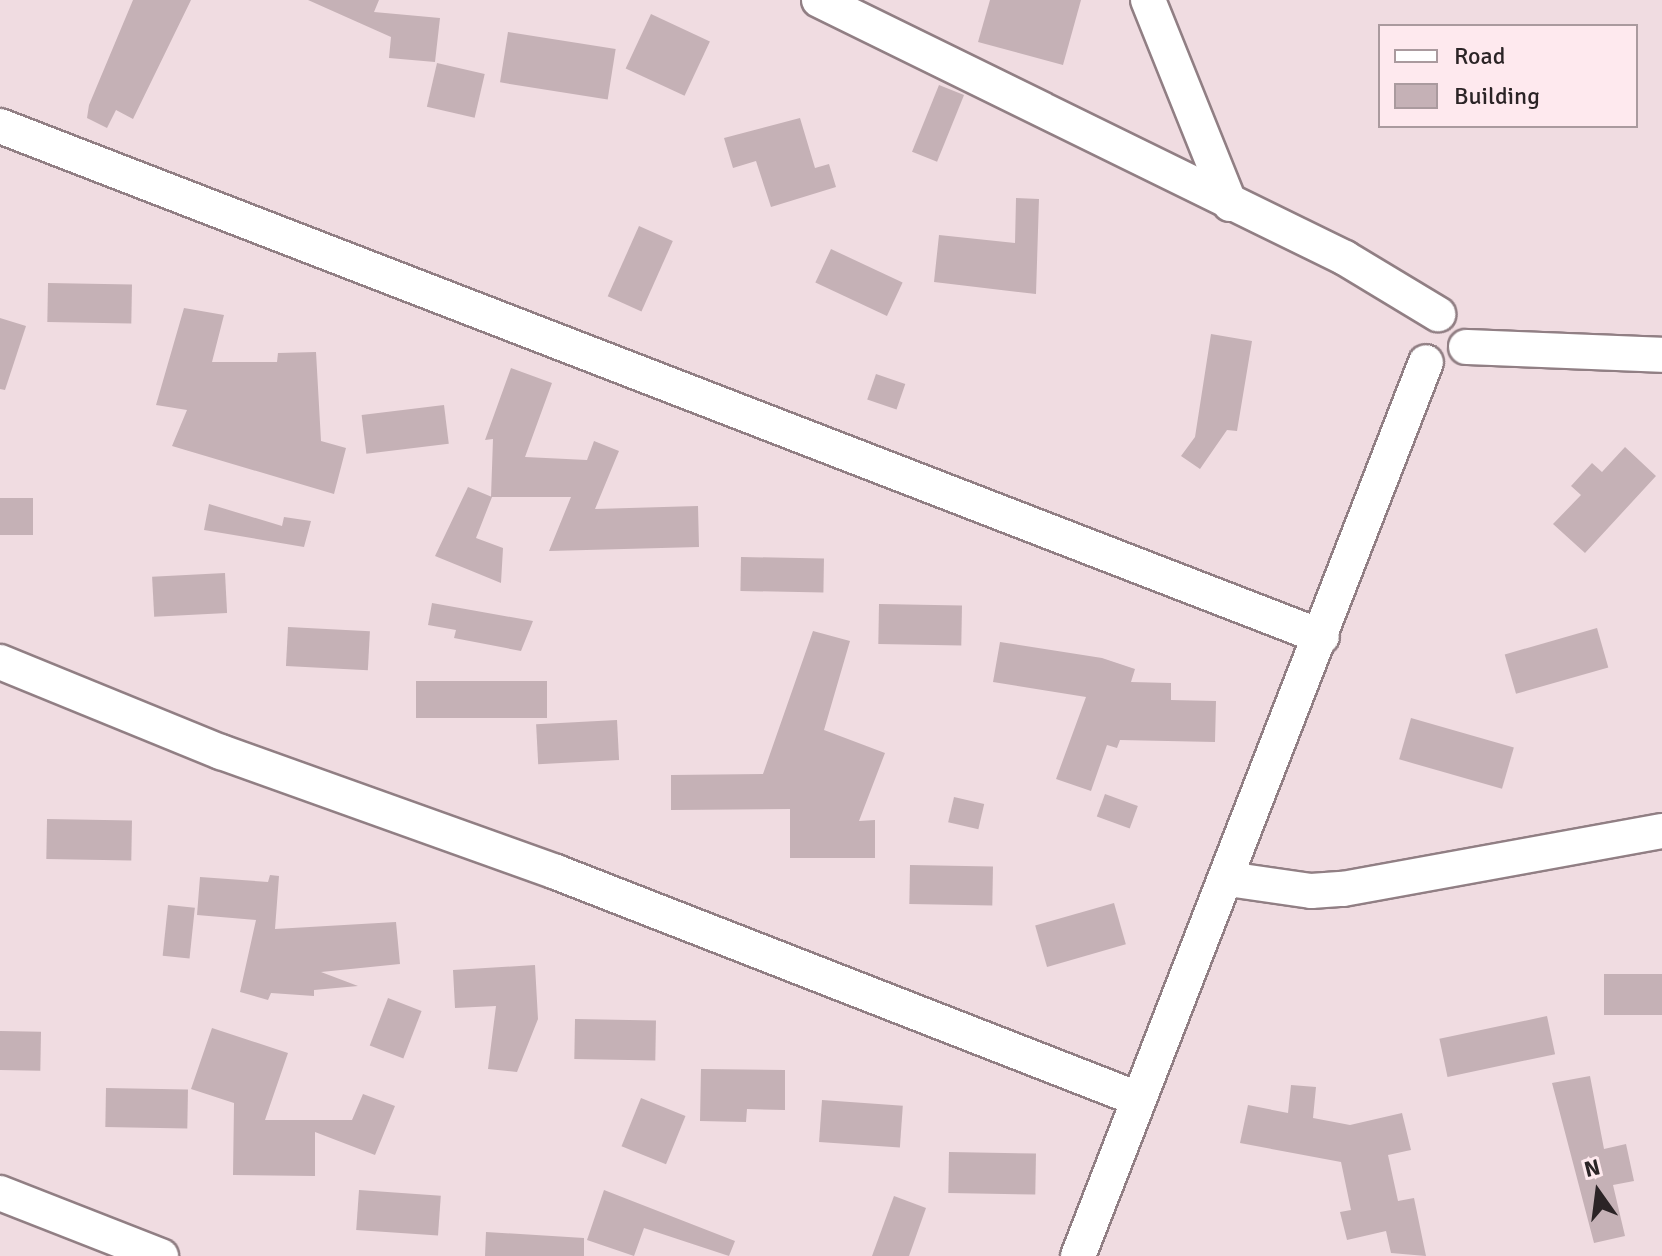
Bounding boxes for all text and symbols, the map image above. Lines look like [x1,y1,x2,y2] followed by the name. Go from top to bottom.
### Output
[1378,24,1638,128] legend
[1454,41,1505,71] text: Road
[1454,81,1540,111] text: Building
[1558,1152,1638,1232] north arrow
[1581,1153,1603,1183] text: N

